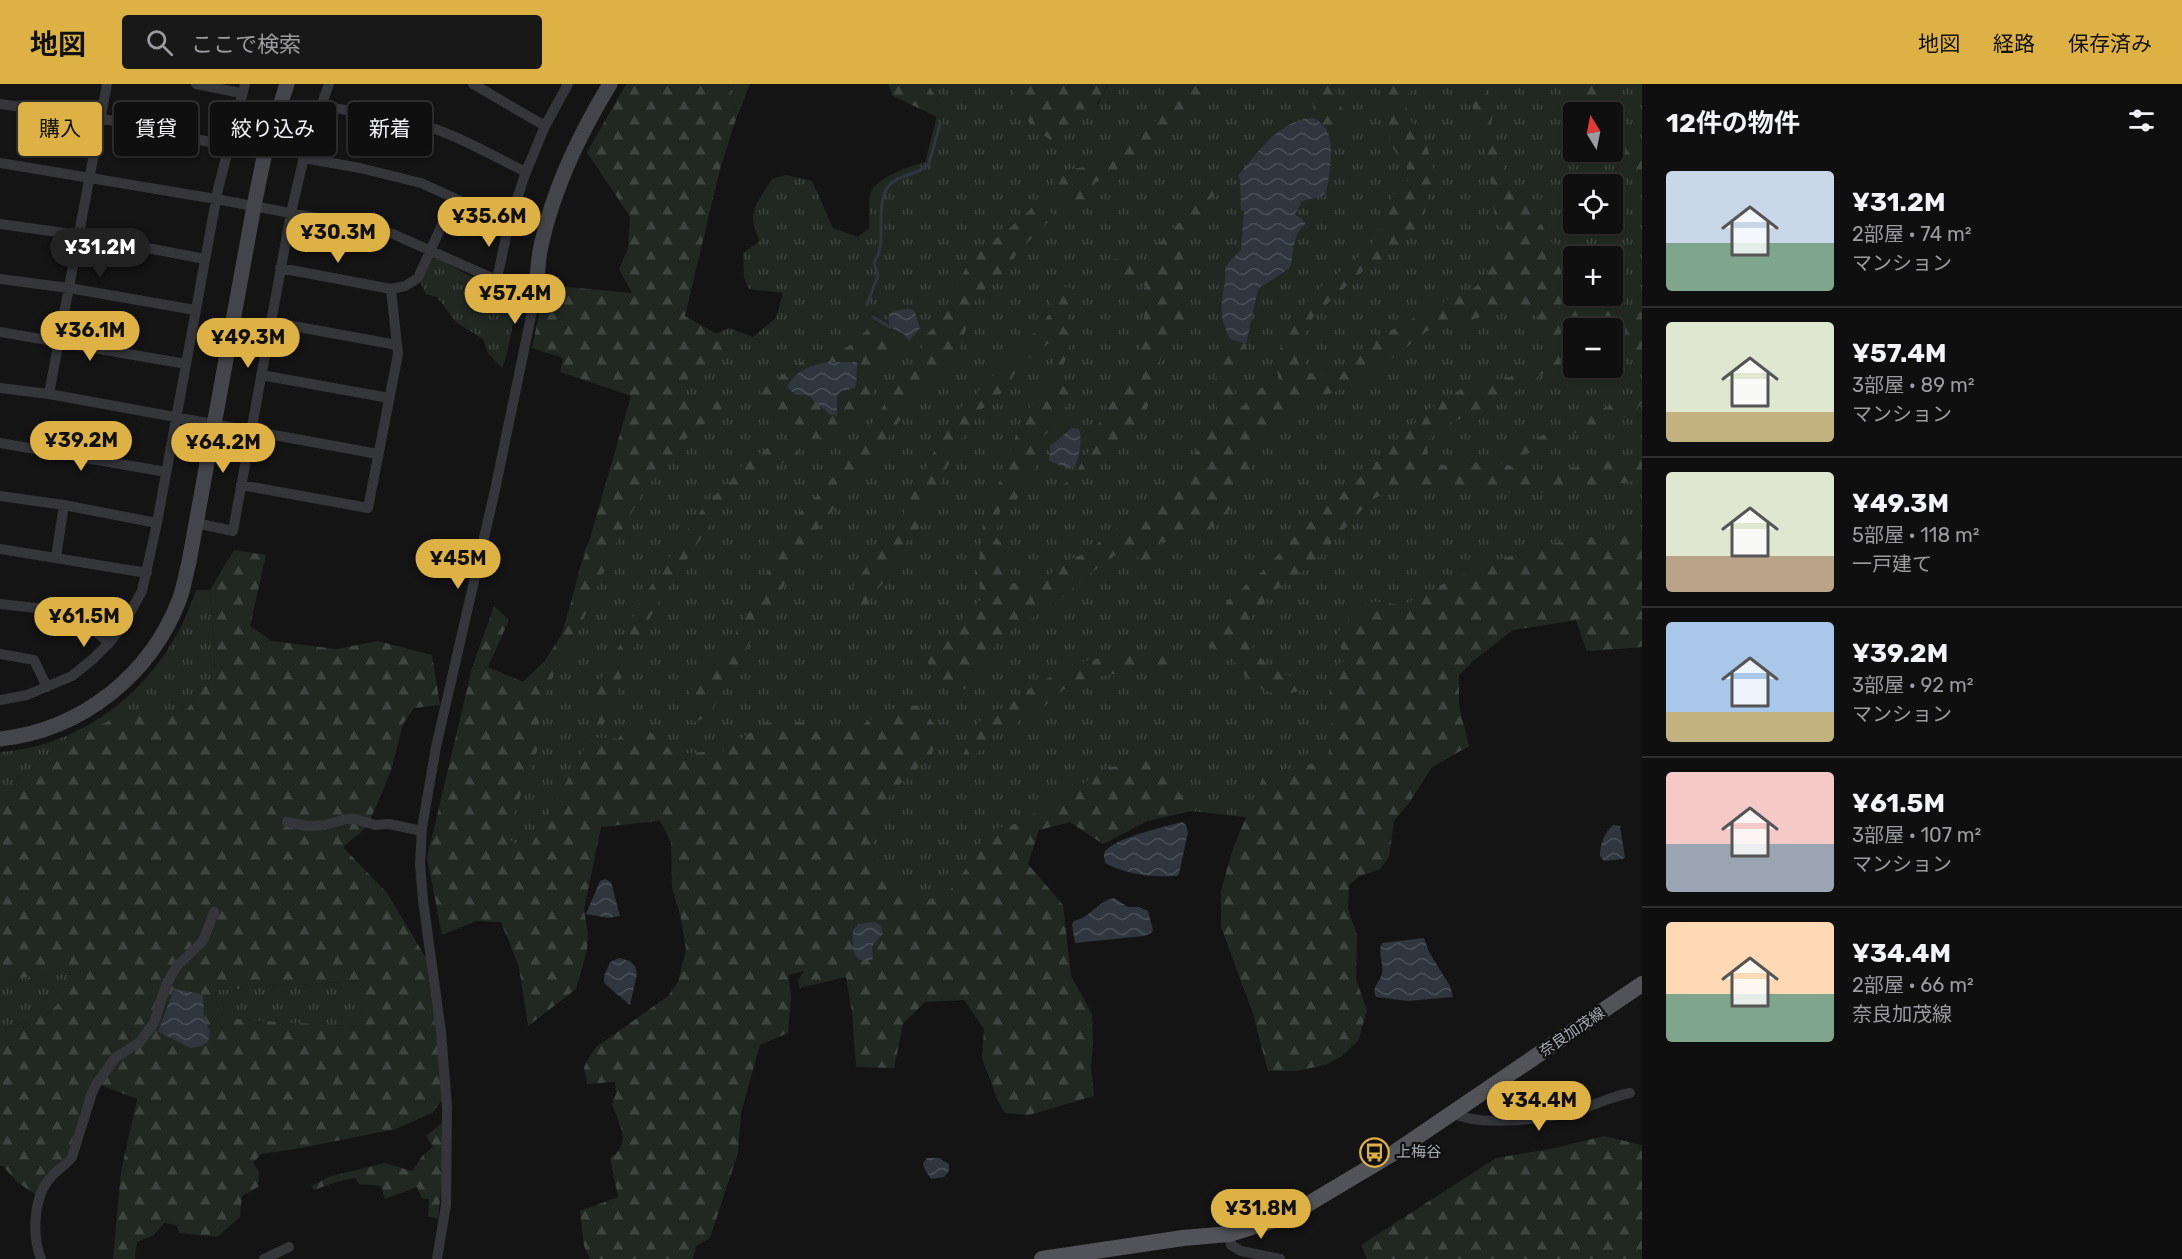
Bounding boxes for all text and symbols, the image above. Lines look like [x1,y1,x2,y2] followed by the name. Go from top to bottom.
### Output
[122,15,542,69] search box
[143,26,176,59] icon: search
[30,28,86,61] text: 地図
[191,31,301,58] text: ここで検索
[1918,31,1960,56] text: 地図
[1993,31,2035,56] text: 経路
[2068,31,2152,56] text: 保存済み
[18,102,102,156] chip: 購入
[114,102,198,156] chip: 賃貸
[210,102,336,156] chip: 絞り込み
[348,102,432,156] chip: 新着
[1563,102,1623,162] north arrow
[1563,102,1623,378] map controls
[2125,104,2158,137] icon: filters
[1666,108,1800,139] text: 12件の物件
[1563,174,1623,234] button: locate
[1852,187,1945,218] text: ¥31.2M
[1714,195,1786,267] icon: home
[440,197,538,248] pin: ¥35.6M
[452,204,526,228] text: ¥35.6M
[289,213,387,264] pin: ¥30.3M
[300,220,376,244] text: ¥30.3M
[1852,222,1972,246] text: 2部屋 · 74 m²
[51,228,149,279] pin: ¥31.2M
[64,235,136,259] text: ¥31.2M
[1563,246,1623,306] button: +
[1852,251,1952,275] text: マンション
[466,274,564,325] pin: ¥57.4M
[479,281,551,305] text: ¥57.4M
[41,311,139,362] pin: ¥36.1M
[55,318,125,342] text: ¥36.1M
[199,318,297,369] pin: ¥49.3M
[1563,318,1623,378] button: −
[211,325,285,349] text: ¥49.3M
[1852,338,1947,369] text: ¥57.4M
[1714,346,1786,418] icon: home
[1852,373,1975,397] text: 3部屋 · 89 m²
[1852,402,1952,426] text: マンション
[32,421,130,472] pin: ¥39.2M
[174,423,272,474] pin: ¥64.2M
[44,428,118,452] text: ¥39.2M
[185,430,261,454] text: ¥64.2M
[1852,488,1949,519] text: ¥49.3M
[1714,496,1786,568] icon: home
[1852,523,1980,547] text: 5部屋 · 118 m²
[422,539,494,590] pin: ¥45M
[430,546,486,570] text: ¥45M
[1852,552,1932,576] text: 一戸建て
[35,597,133,648] pin: ¥61.5M
[48,604,120,628] text: ¥61.5M
[1852,638,1948,669] text: ¥39.2M
[1714,646,1786,718] icon: home
[1852,673,1974,697] text: 3部屋 · 92 m²
[1852,702,1952,726] text: マンション
[1852,788,1945,819] text: ¥61.5M
[1714,796,1786,868] icon: home
[1852,823,1981,847] text: 3部屋 · 107 m²
[1852,852,1952,876] text: マンション
[1852,938,1951,969] text: ¥34.4M
[1714,946,1786,1018] icon: home
[1852,973,1974,997] text: 2部屋 · 66 m²
[1852,1002,1952,1026] text: 奈良加茂線
[1536,1004,1608,1060] street label: 奈良加茂線
[1490,1081,1588,1132] pin: ¥34.4M
[1501,1088,1577,1112] text: ¥34.4M
[1359,1136,1391,1168] bus stop icon: 上梅谷
[1396,1143,1441,1161] place label: 上梅谷
[1212,1189,1310,1240] pin: ¥31.8M
[1225,1196,1297,1220] text: ¥31.8M

